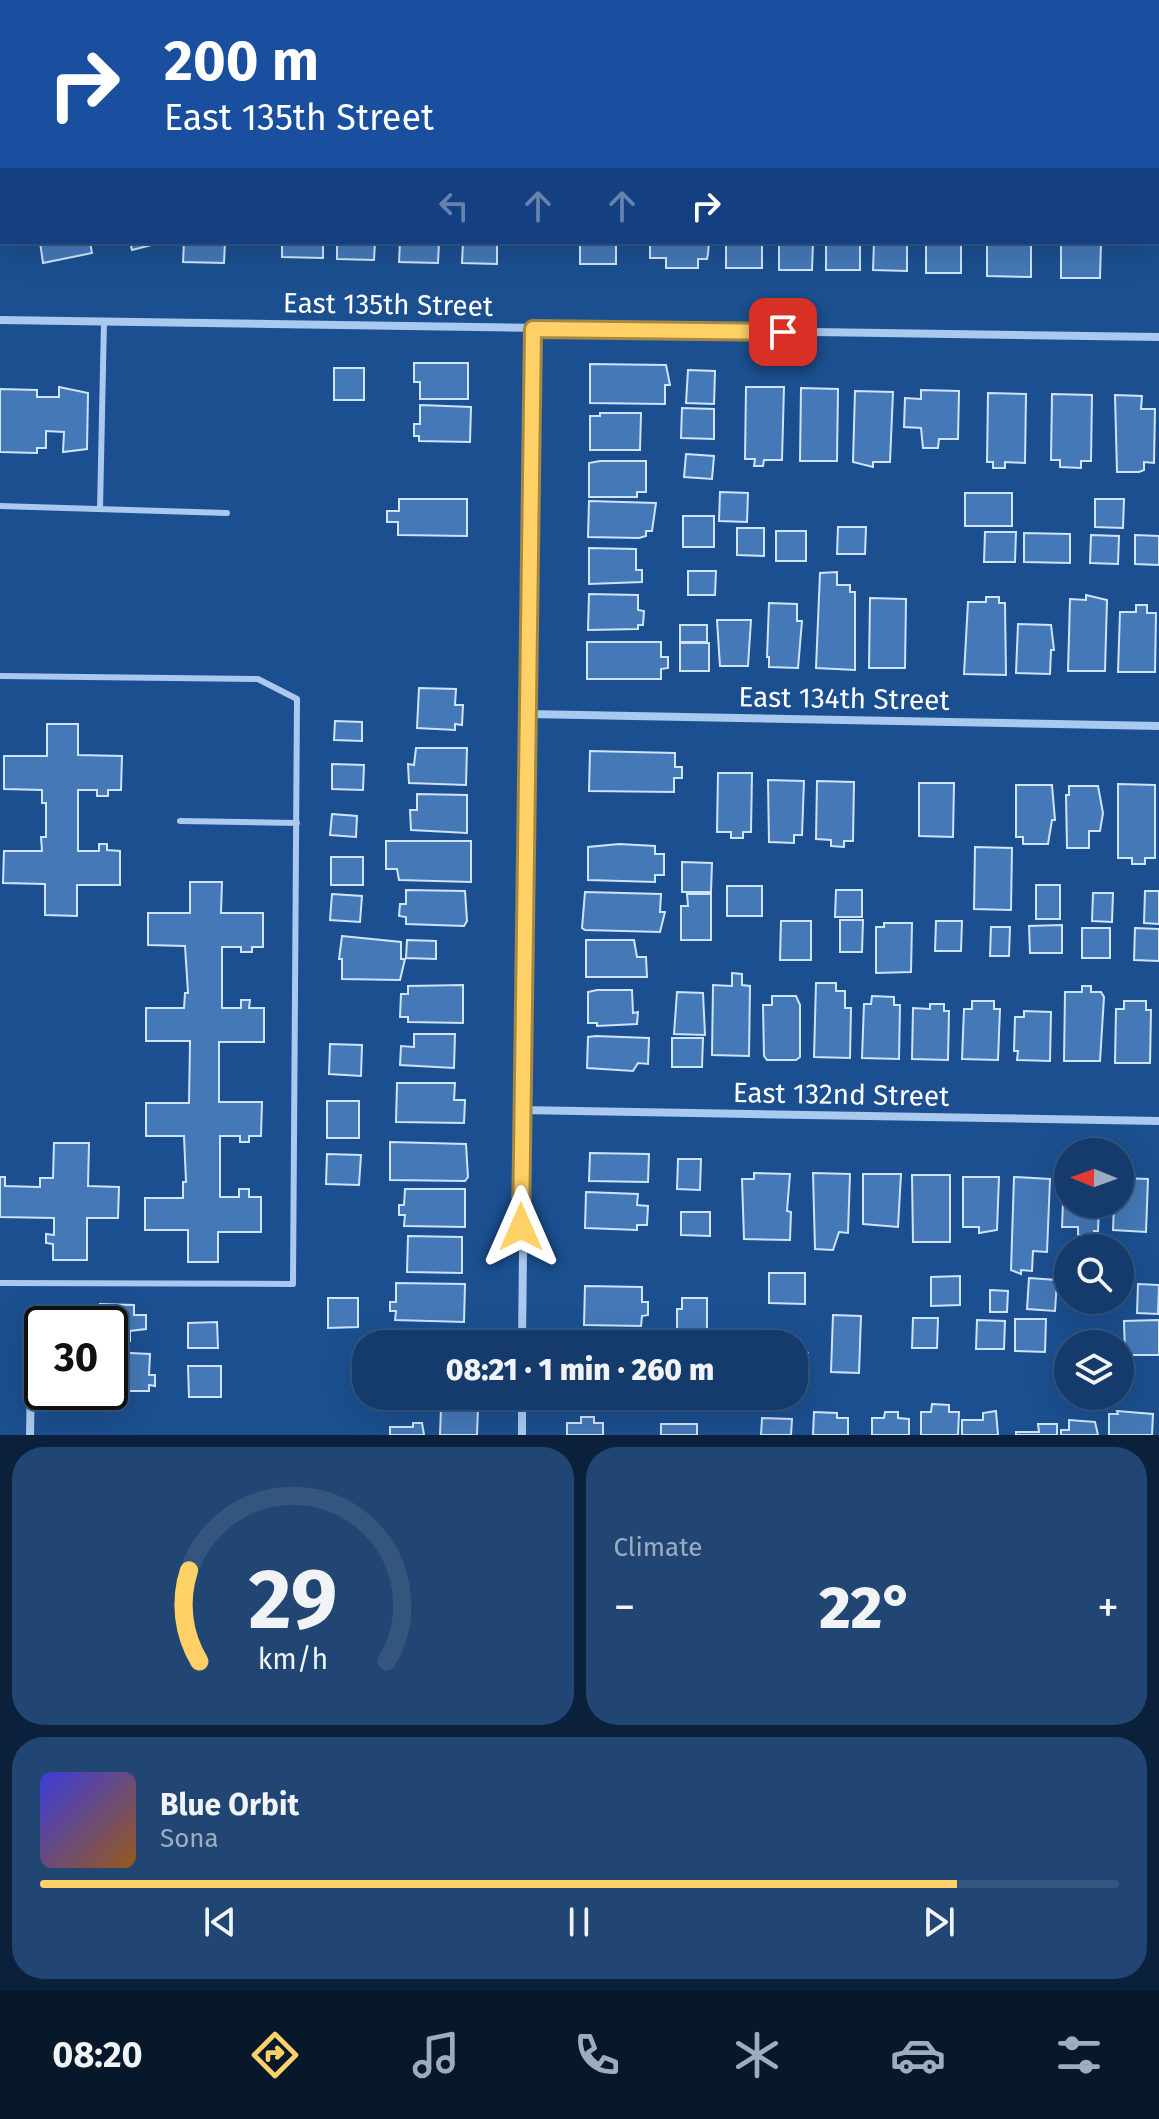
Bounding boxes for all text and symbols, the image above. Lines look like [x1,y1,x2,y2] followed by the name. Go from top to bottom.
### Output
[164,28,319,95] text: 200 m
[32,32,136,136] icon: right
[164,96,434,140] text: East 135th Street
[432,184,476,228] icon: left
[516,184,560,228] icon: ahead
[600,184,644,228] icon: ahead
[684,184,728,228] icon: right
[283,286,494,323] street label: East 135th Street
[749,298,817,366] pin
[761,310,805,354] icon: arrive
[738,680,951,717] street label: East 134th Street
[733,1076,950,1113] street label: East 132nd Street
[1054,1138,1134,1218] north arrow
[1054,1138,1134,1410] map controls
[479,1185,563,1269] position arrow
[1054,1234,1134,1314] button: search
[24,1306,128,1410] speed limit sign: 30
[1054,1330,1134,1410] button: layers
[446,1352,714,1388] text: 08:21 · 1 min · 260 m
[614,1532,702,1563] text: Climate
[248,1550,337,1650] text: 29
[819,1572,913,1644] text: 22°
[614,1581,636,1634] text: −
[1097,1581,1119,1634] text: +
[257,1642,328,1677] text: km/h
[160,1787,299,1823] text: Blue Orbit
[160,1823,219,1854] text: Sona
[198,1900,242,1944] icon: previous
[557,1900,601,1944] icon: pause
[917,1900,961,1944] icon: next
[247,2027,303,2083] icon: directions
[408,2027,464,2083] icon: music
[569,2027,625,2083] icon: phone
[729,2027,785,2083] icon: climate
[890,2027,946,2083] icon: car
[1051,2027,1107,2083] icon: filters
[52,2033,143,2077] text: 08:20

